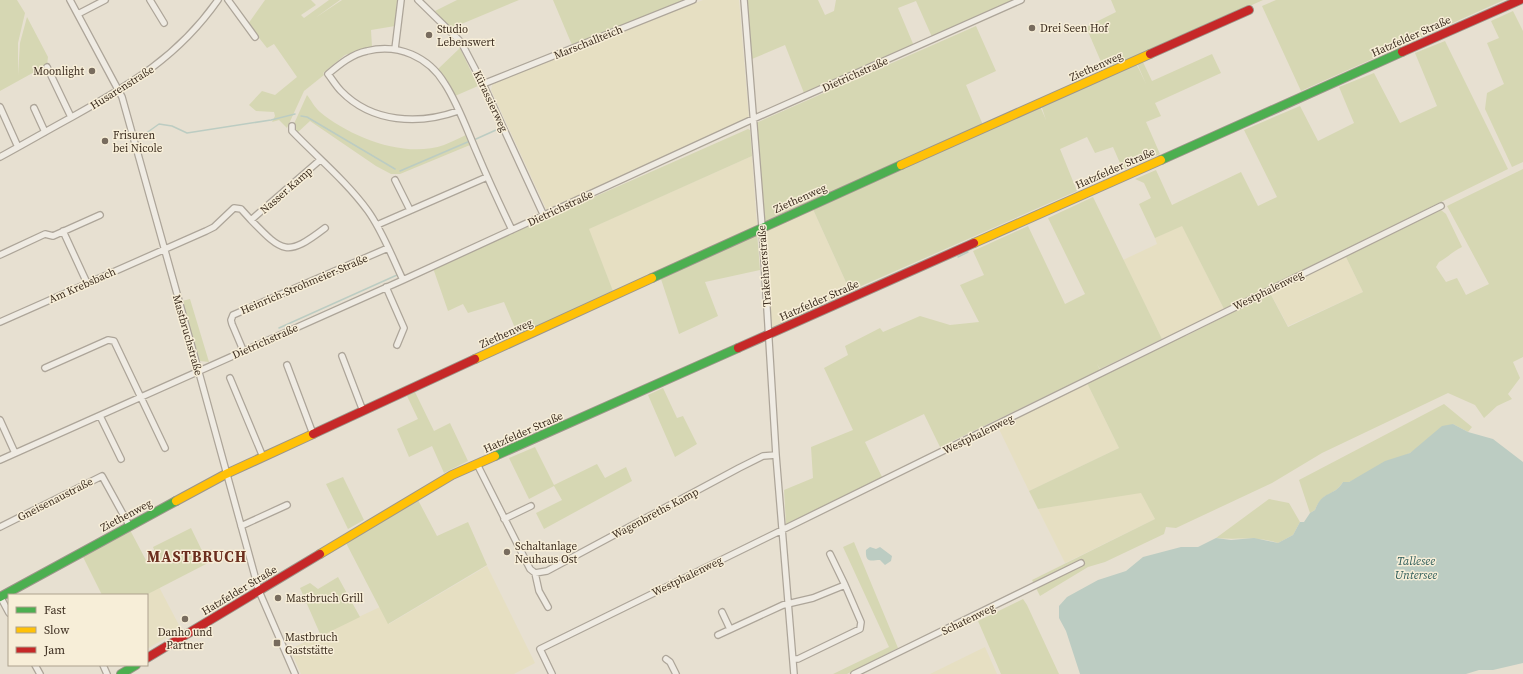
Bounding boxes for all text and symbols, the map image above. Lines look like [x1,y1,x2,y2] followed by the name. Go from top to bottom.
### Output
[1369,12,1454,61] street label: Hatzfelder Straße
[1040,21,1109,36] place label: Drei Seen Hof
[437,22,495,50] place label: Studio Lebenswert
[552,22,625,63] street label: Marschallteich
[1027,23,1037,33] marker: Drei Seen Hof
[424,30,434,40] marker: Studio Lebenswert
[1067,48,1125,85] street label: Ziethenweg
[820,53,891,96] street label: Dietrichstraße
[88,62,157,113] street label: Husarenstraße
[33,64,84,79] place label: Moonlight
[87,66,97,76] marker: Moonlight
[470,68,511,135] street label: Kürassierweg
[113,128,163,156] place label: Frisuren bei Nicole
[100,136,110,146] marker: Frisuren bei Nicole
[1073,144,1158,193] street label: Hatzfelder Straße
[257,163,316,217] street label: Nasser Kamp
[771,180,829,217] street label: Ziethenweg
[525,187,596,230] street label: Dietrichstraße
[754,224,775,307] street label: Trakehnerstraße
[238,251,370,318] street label: Heinrich-Strohmeier-Straße
[46,264,118,307] street label: Am Krebsbach
[1230,267,1306,314] street label: Westphalenweg
[777,276,862,325] street label: Hatzfelder Straße
[169,293,206,378] street label: Mastbruchstraße
[477,315,535,352] street label: Ziethenweg
[230,320,301,363] street label: Dietrichstraße
[481,408,566,457] street label: Hatzfelder Straße
[940,411,1016,458] street label: Westphalenweg
[15,474,96,525] street label: Gneisenaustraße
[609,484,701,543] street label: Wagenbreths Kamp
[98,495,155,535] street label: Ziethenweg
[515,539,577,567] place label: Schaltanlage Neuhaus Ost
[147,546,247,567] district label: MASTBRUCH
[502,547,512,557] marker: Schaltanlage Neuhaus Ost
[649,553,725,600] street label: Westphalenweg
[1395,553,1437,583] water label: Tallesee Untersee
[199,562,280,619] street label: Hatzfelder Straße
[286,591,363,606] place label: Mastbruch Grill
[273,593,283,603] marker: Mastbruch Grill
[8,594,148,666] legend
[939,600,998,639] street label: Schatenweg
[44,602,66,618] text: Fast
[180,614,190,624] marker: Danho und Partner
[44,622,70,638] text: Slow
[158,625,213,653] place label: Danho und Partner
[285,630,338,658] place label: Mastbruch Gaststätte
[272,638,282,648] marker: Mastbruch Gaststätte
[43,642,65,658] text: Jam

